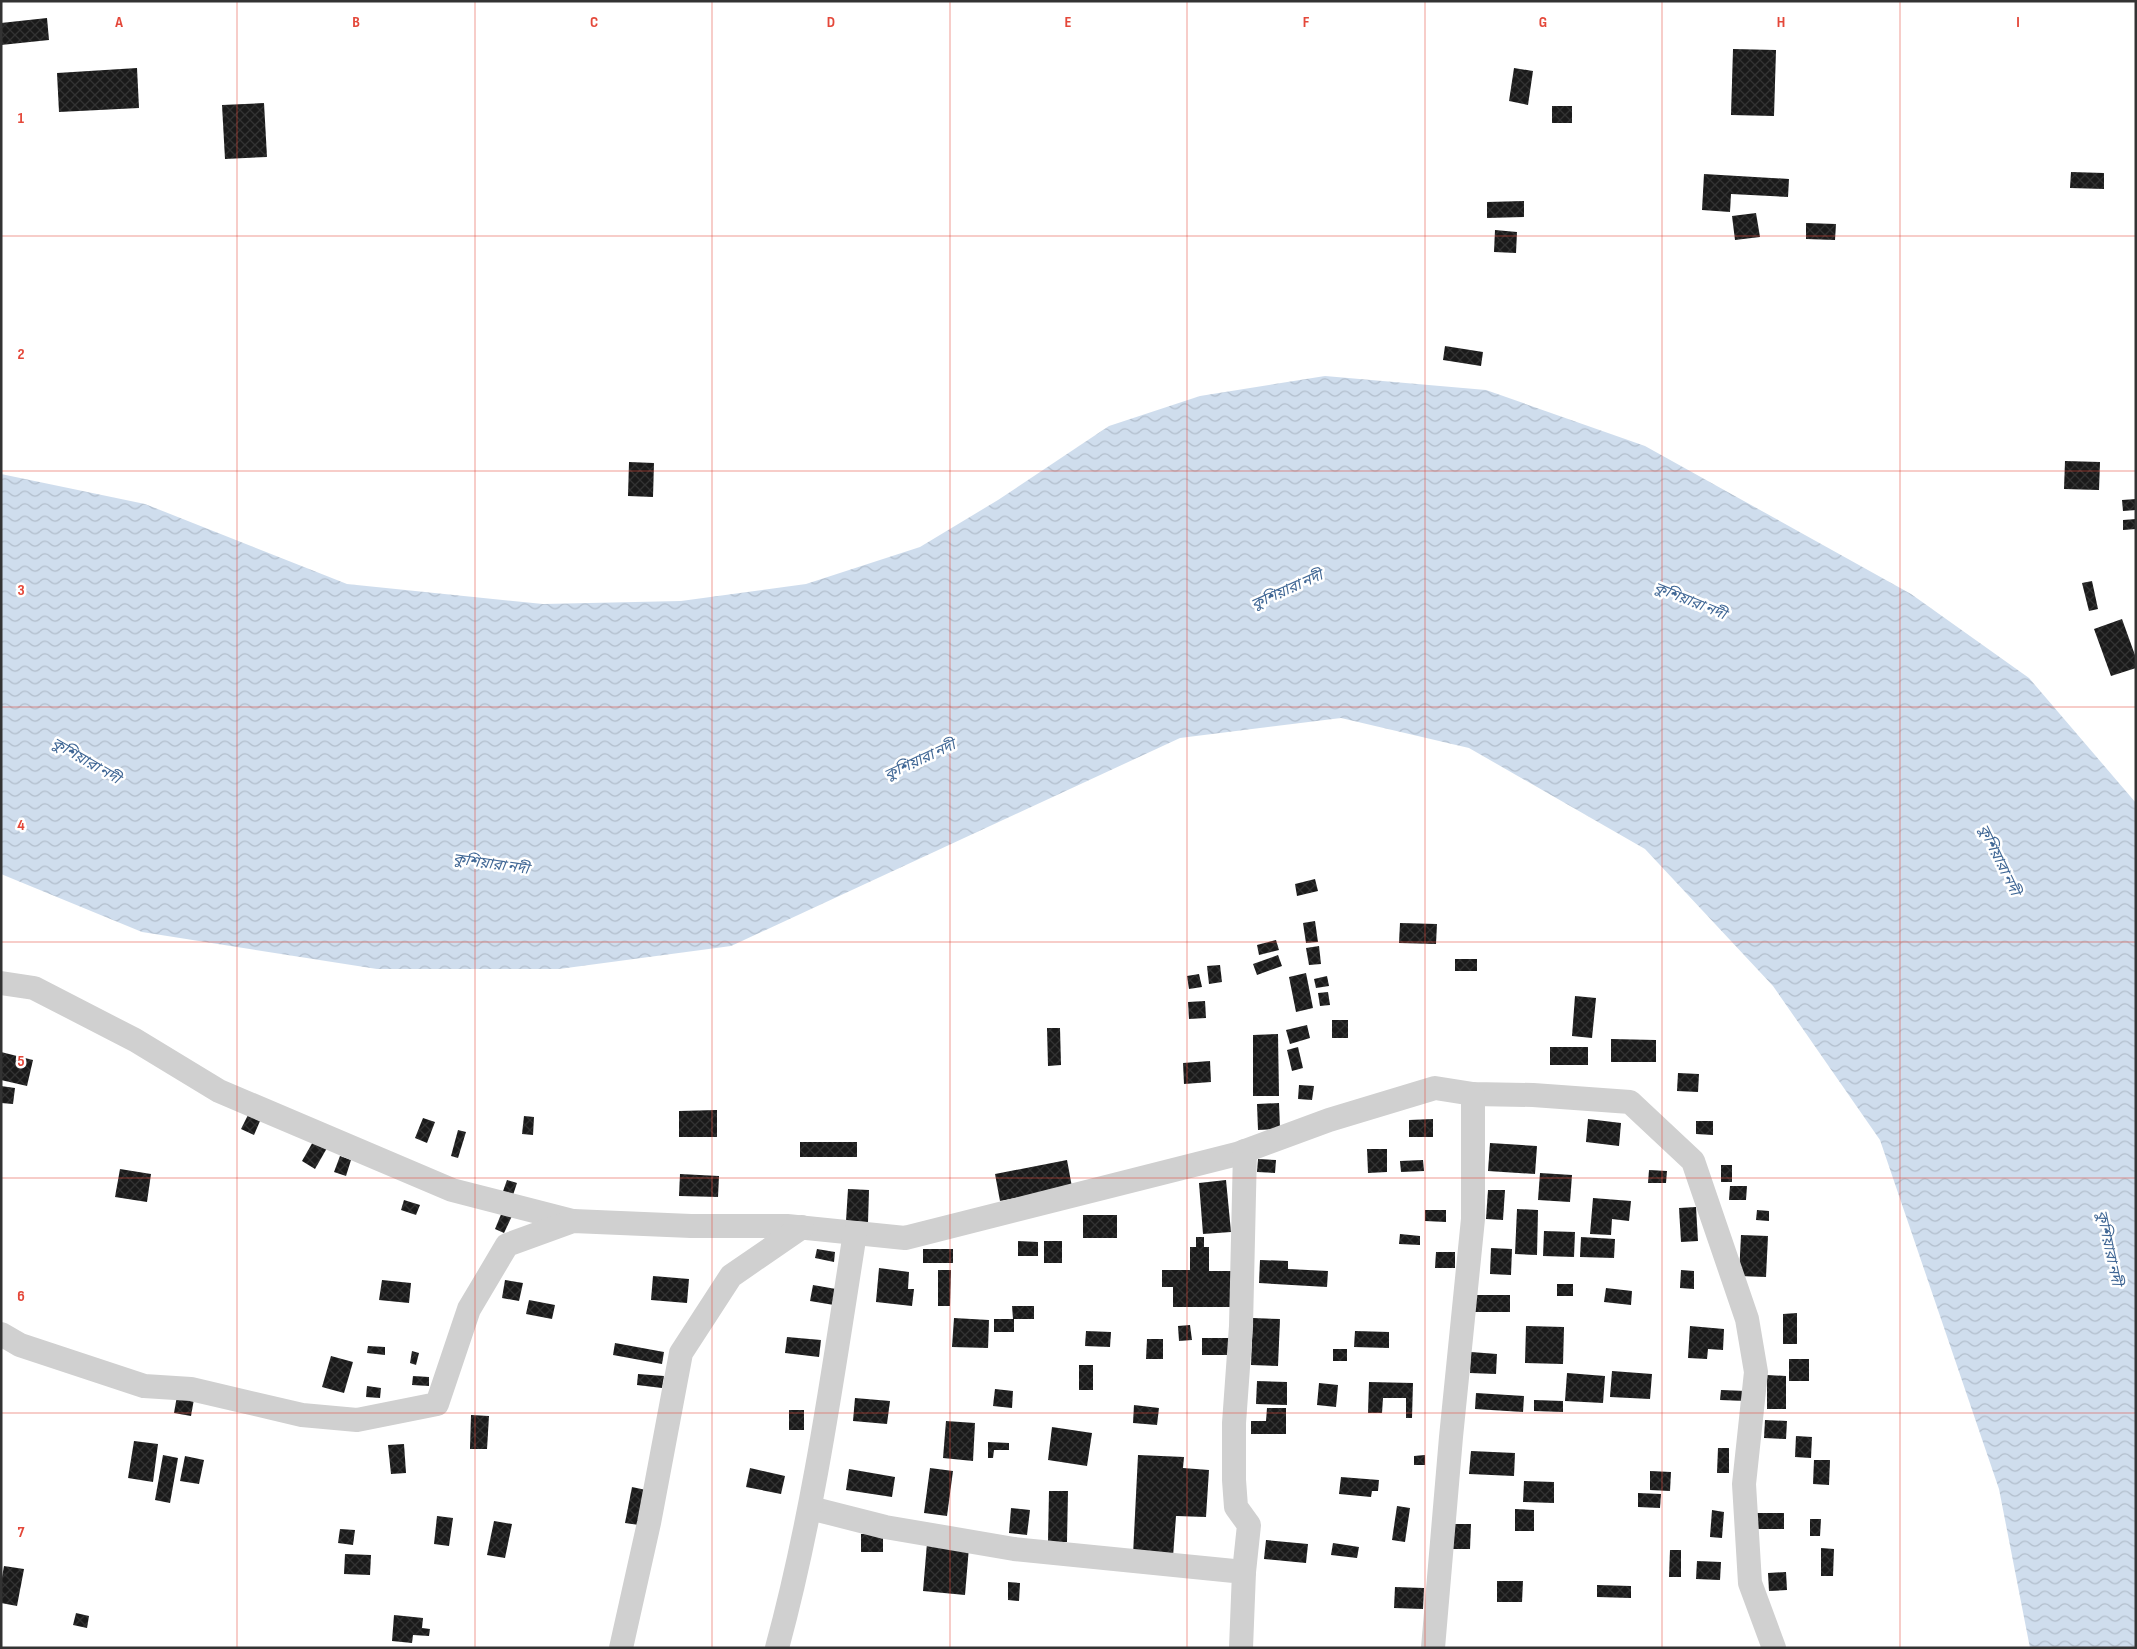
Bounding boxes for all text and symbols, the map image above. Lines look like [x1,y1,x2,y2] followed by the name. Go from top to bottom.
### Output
[114,13,123,32] text: A
[352,13,360,32] text: B
[590,13,598,32] text: C
[827,13,835,32] text: D
[1065,13,1072,32] text: E
[1303,13,1310,32] text: F
[1539,13,1547,32] text: G
[1777,13,1785,32] text: H
[2016,13,2020,32] text: I
[18,109,25,128] text: 1
[17,345,25,364] text: 2
[1248,565,1328,614] water label: কুশিয়ারা নদী
[1651,578,1732,625] water label: কুশিয়ারা নদী
[17,581,25,600] text: 3
[48,734,126,790] water label: কুশিয়ারা নদী
[881,734,961,785] water label: কুশিয়ারা নদী
[17,816,25,835] text: 4
[1974,822,2026,901] water label: কুশিয়ারা নদী
[452,849,533,879] water label: কুশিয়ারা নদী
[17,1052,25,1071] text: 5
[2092,1209,2127,1290] water label: কুশিয়ারা নদী
[17,1287,25,1306] text: 6
[18,1523,25,1542] text: 7

